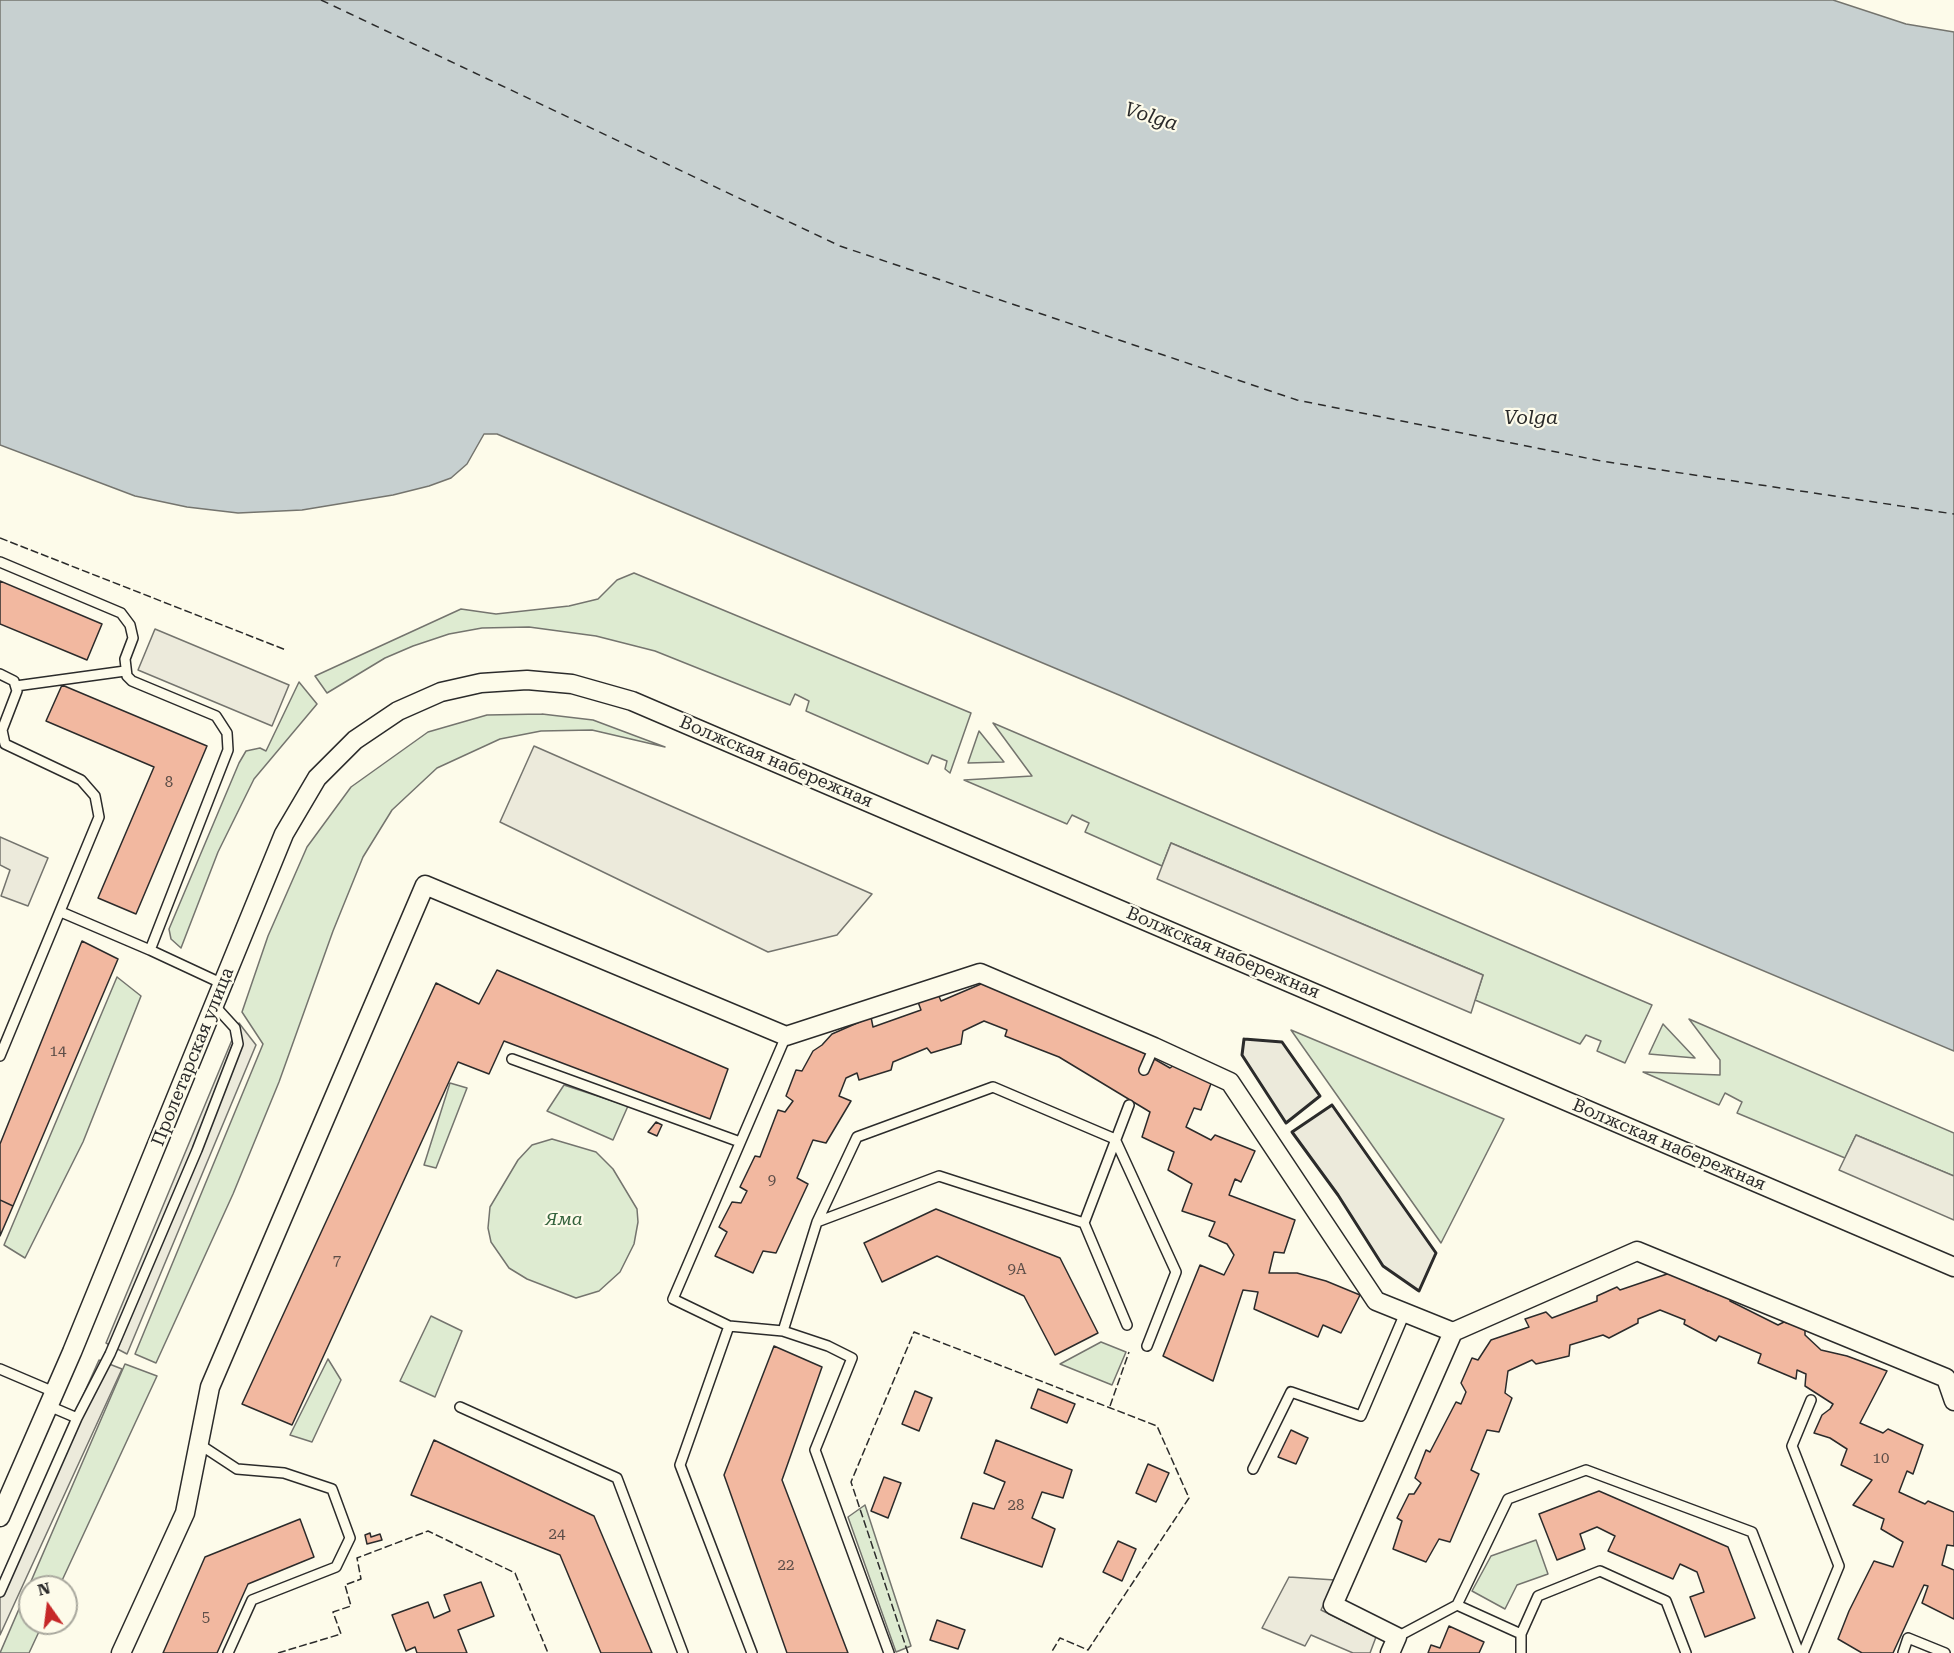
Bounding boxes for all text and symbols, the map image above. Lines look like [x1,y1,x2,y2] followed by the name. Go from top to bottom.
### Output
[1122,98,1180,136] water label: Volga
[1504,406,1558,430] water label: Volga
[676,711,876,813] street label: Волжская набережная
[165,774,173,792] house number: 8
[1123,902,1323,1004] street label: Волжская набережная
[147,965,239,1149] street label: Пролетарская улица
[50,1043,66,1061] house number: 14
[1569,1094,1769,1196] street label: Волжская набережная
[768,1172,776,1190] house number: 9
[545,1209,583,1231] park label: Яма
[333,1252,341,1270] house number: 7
[1008,1261,1026,1279] house number: 9А
[1873,1450,1889,1468] house number: 10
[1008,1497,1024,1515] house number: 28
[549,1526,565,1544] house number: 24
[778,1557,794,1575] house number: 22
[18,1575,78,1635] north arrow
[36,1578,52,1600] text: N
[202,1609,210,1627] house number: 5

